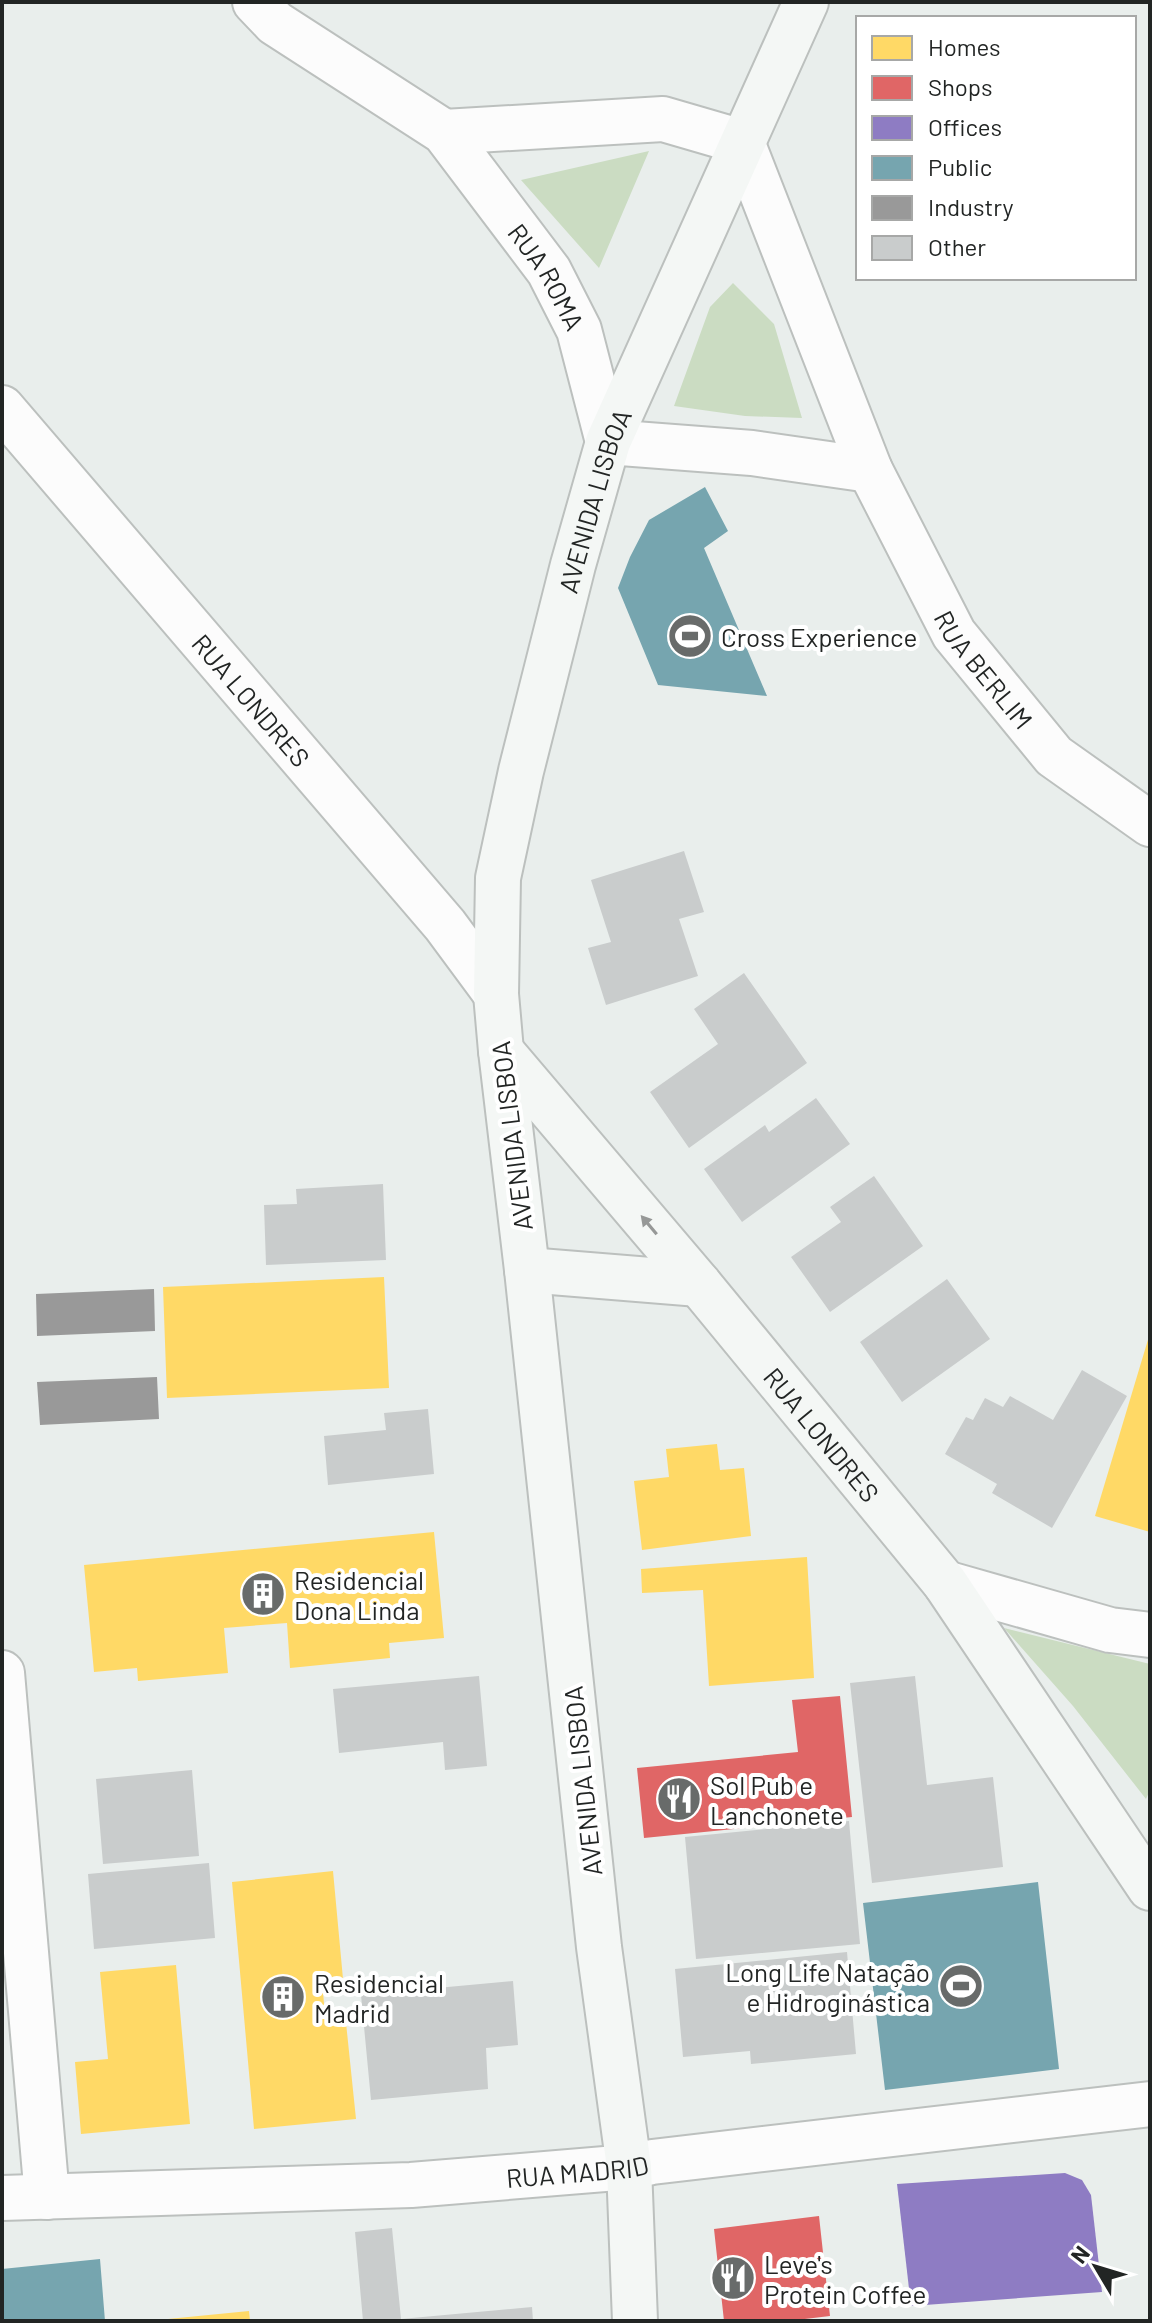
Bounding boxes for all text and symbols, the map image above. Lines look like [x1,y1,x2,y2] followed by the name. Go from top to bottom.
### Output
[856,16,1136,280] legend
[928,32,1001,61] text: Homes
[928,72,993,101] text: Shops
[928,112,1002,141] text: Offices
[928,152,992,181] text: Public
[928,192,1014,221] text: Industry
[503,217,592,335] street label: RUA ROMA
[928,232,986,261] text: Other
[551,404,636,596] street label: AVENIDA LISBOA
[929,605,1040,734] street label: RUA BERLIM
[666,612,714,660] sports icon: Cross Experience
[721,621,917,652] place label: Cross Experience
[187,627,317,772] street label: RUA LONDRES
[484,1039,538,1233] street label: AVENIDA LISBOA
[640,1215,658,1235] one-way arrow
[758,1361,887,1507] street label: RUA LONDRES
[294,1564,424,1625] place label: Residencial Dona Linda
[239,1570,287,1618] building icon: Residencial Dona Linda
[557,1684,607,1878] street label: AVENIDA LISBOA
[710,1769,844,1830] place label: Sol Pub e Lanchonete
[655,1775,703,1823] restaurant icon: Sol Pub e Lanchonete
[725,1956,930,2017] place label: Long Life Natação e Hidroginástica
[937,1962,985,2010] sports icon: Long Life Natação e Hidroginástica
[314,1967,444,2028] place label: Residencial Madrid
[259,1973,307,2021] building icon: Residencial Madrid
[505,2148,651,2193] street label: RUA MADRID
[1056,2227,1136,2307] north arrow
[1065,2240,1094,2268] text: N
[764,2248,926,2309] place label: Leve's Protein Coffee
[709,2254,757,2302] restaurant icon: Leve's Protein Coffee

